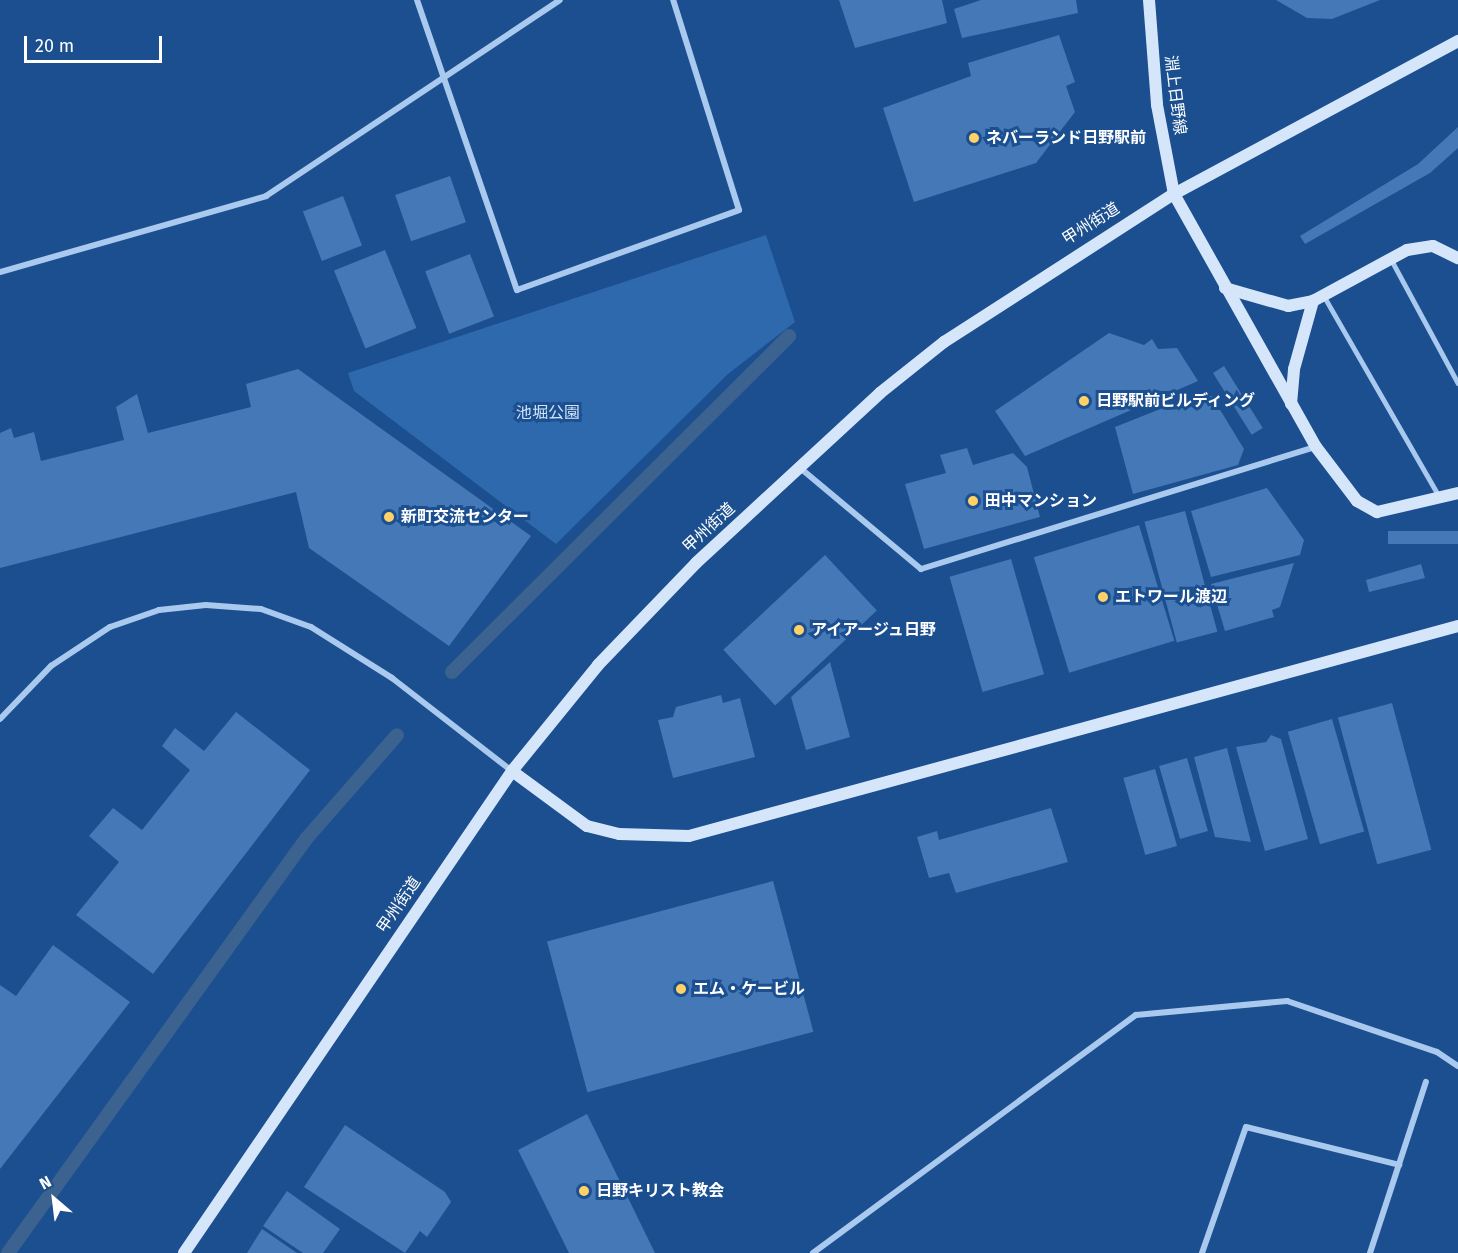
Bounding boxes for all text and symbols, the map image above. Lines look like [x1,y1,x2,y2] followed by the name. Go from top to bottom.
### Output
[27,24,165,62] scale bar
[35,35,74,57] text: 20 m
[1161,54,1189,136] street label: 淵上日野線
[986,128,1146,148] place label: ネバーランド日野駅前
[967,131,981,145] marker: ネバーランド日野駅前
[1059,199,1123,249] street label: 甲州街道
[1096,391,1256,411] place label: 日野駅前ビルディング
[1077,394,1091,408] marker: 日野駅前ビルディング
[516,403,580,423] park label: 池堀公園
[985,491,1097,511] place label: 田中マンション
[966,494,980,508] marker: 田中マンション
[679,499,739,557] street label: 甲州街道
[401,507,529,527] place label: 新町交流センター
[382,510,396,524] marker: 新町交流センター
[1115,587,1227,607] place label: エトワール渡辺
[1096,590,1110,604] marker: エトワール渡辺
[811,620,938,640] place label: アイアージュ日野
[792,623,806,637] marker: アイアージュ日野
[373,873,425,937] street label: 甲州街道
[693,979,805,999] place label: エム・ケービル
[674,982,688,996] marker: エム・ケービル
[24,1169,84,1229] north arrow
[36,1172,54,1194] text: N
[596,1181,724,1201] place label: 日野キリスト教会
[577,1184,591,1198] marker: 日野キリスト教会

